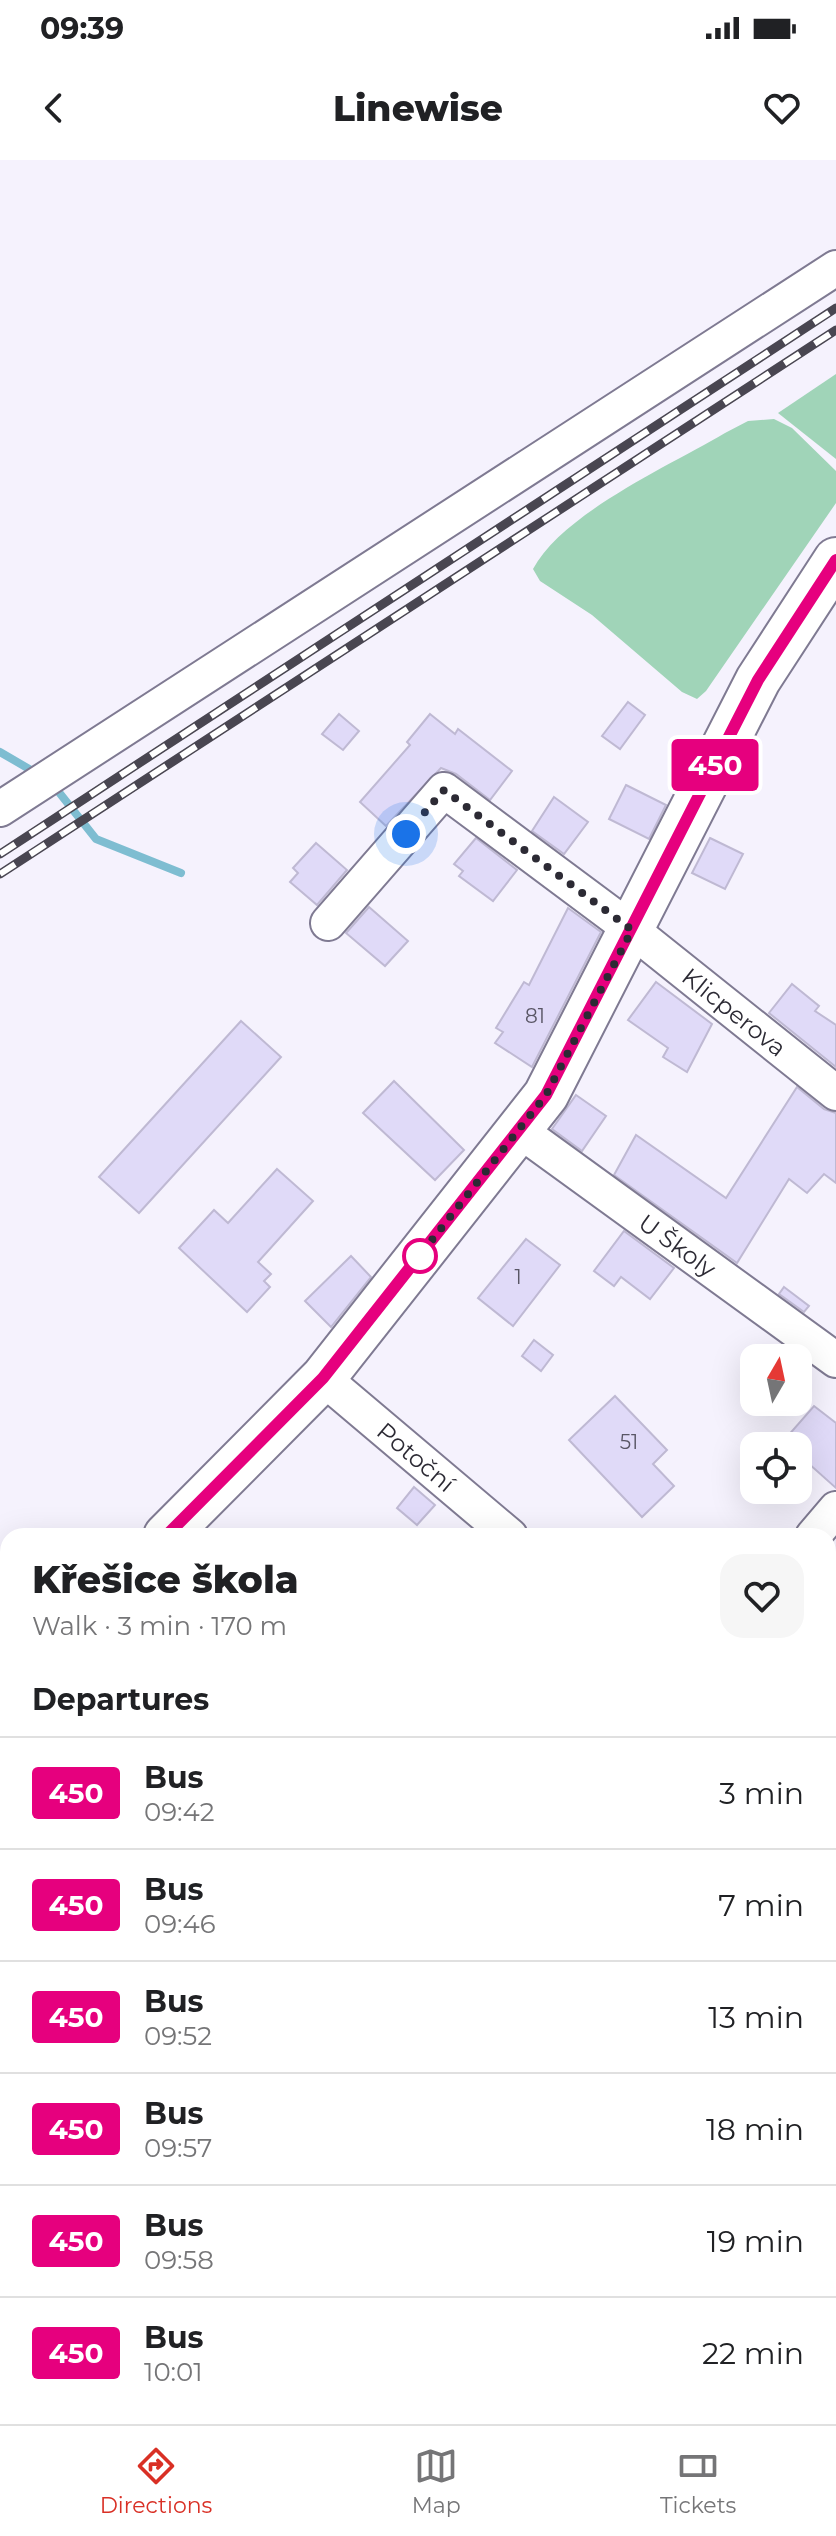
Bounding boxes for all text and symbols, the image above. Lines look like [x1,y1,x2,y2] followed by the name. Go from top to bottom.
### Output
[40,10,124,47] text: 09:39
[32,86,76,130] icon: back
[333,86,503,130] text: Linewise
[760,86,804,130] icon: heart
[669,739,761,791] line badge: 450
[688,748,742,782] text: 450
[386,814,426,854] your location
[677,961,792,1062] street label: Klicperova
[525,1004,545,1028] house number: 81
[633,1207,722,1283] street label: U Školy
[403,1239,437,1273] unlabelled marker
[514,1265,522,1289] house number: 1
[740,1344,812,1416] north arrow
[740,1344,812,1504] map controls
[371,1416,462,1499] street label: Potoční
[620,1430,638,1454] house number: 51
[740,1432,812,1504] button: locate
[720,1554,804,1638] button: heart
[32,1556,299,1603] text: Křešice škola
[32,1610,287,1642] text: Walk · 3 min · 170 m
[32,1681,209,1718] text: Departures
[144,1759,204,1796] text: Bus
[719,1775,804,1812] text: 3 min
[49,1776,103,1810] text: 450
[144,1796,214,1828] text: 09:42
[144,1871,204,1908] text: Bus
[718,1887,804,1924] text: 7 min
[49,1888,103,1922] text: 450
[144,1908,216,1940] text: 09:46
[144,1983,204,2020] text: Bus
[708,1999,804,2036] text: 13 min
[49,2000,103,2034] text: 450
[144,2020,212,2052] text: 09:52
[144,2095,204,2132] text: Bus
[706,2111,804,2148] text: 18 min
[49,2112,103,2146] text: 450
[144,2132,212,2164] text: 09:57
[144,2207,204,2244] text: Bus
[707,2223,804,2260] text: 19 min
[49,2224,103,2258] text: 450
[144,2244,214,2276] text: 09:58
[144,2319,204,2356] text: Bus
[702,2335,804,2372] text: 22 min
[49,2336,103,2370] text: 450
[144,2356,203,2388] text: 10:01
[100,2444,212,2519] tab: Directions
[412,2444,461,2519] tab: Map
[660,2444,736,2519] tab: Tickets

